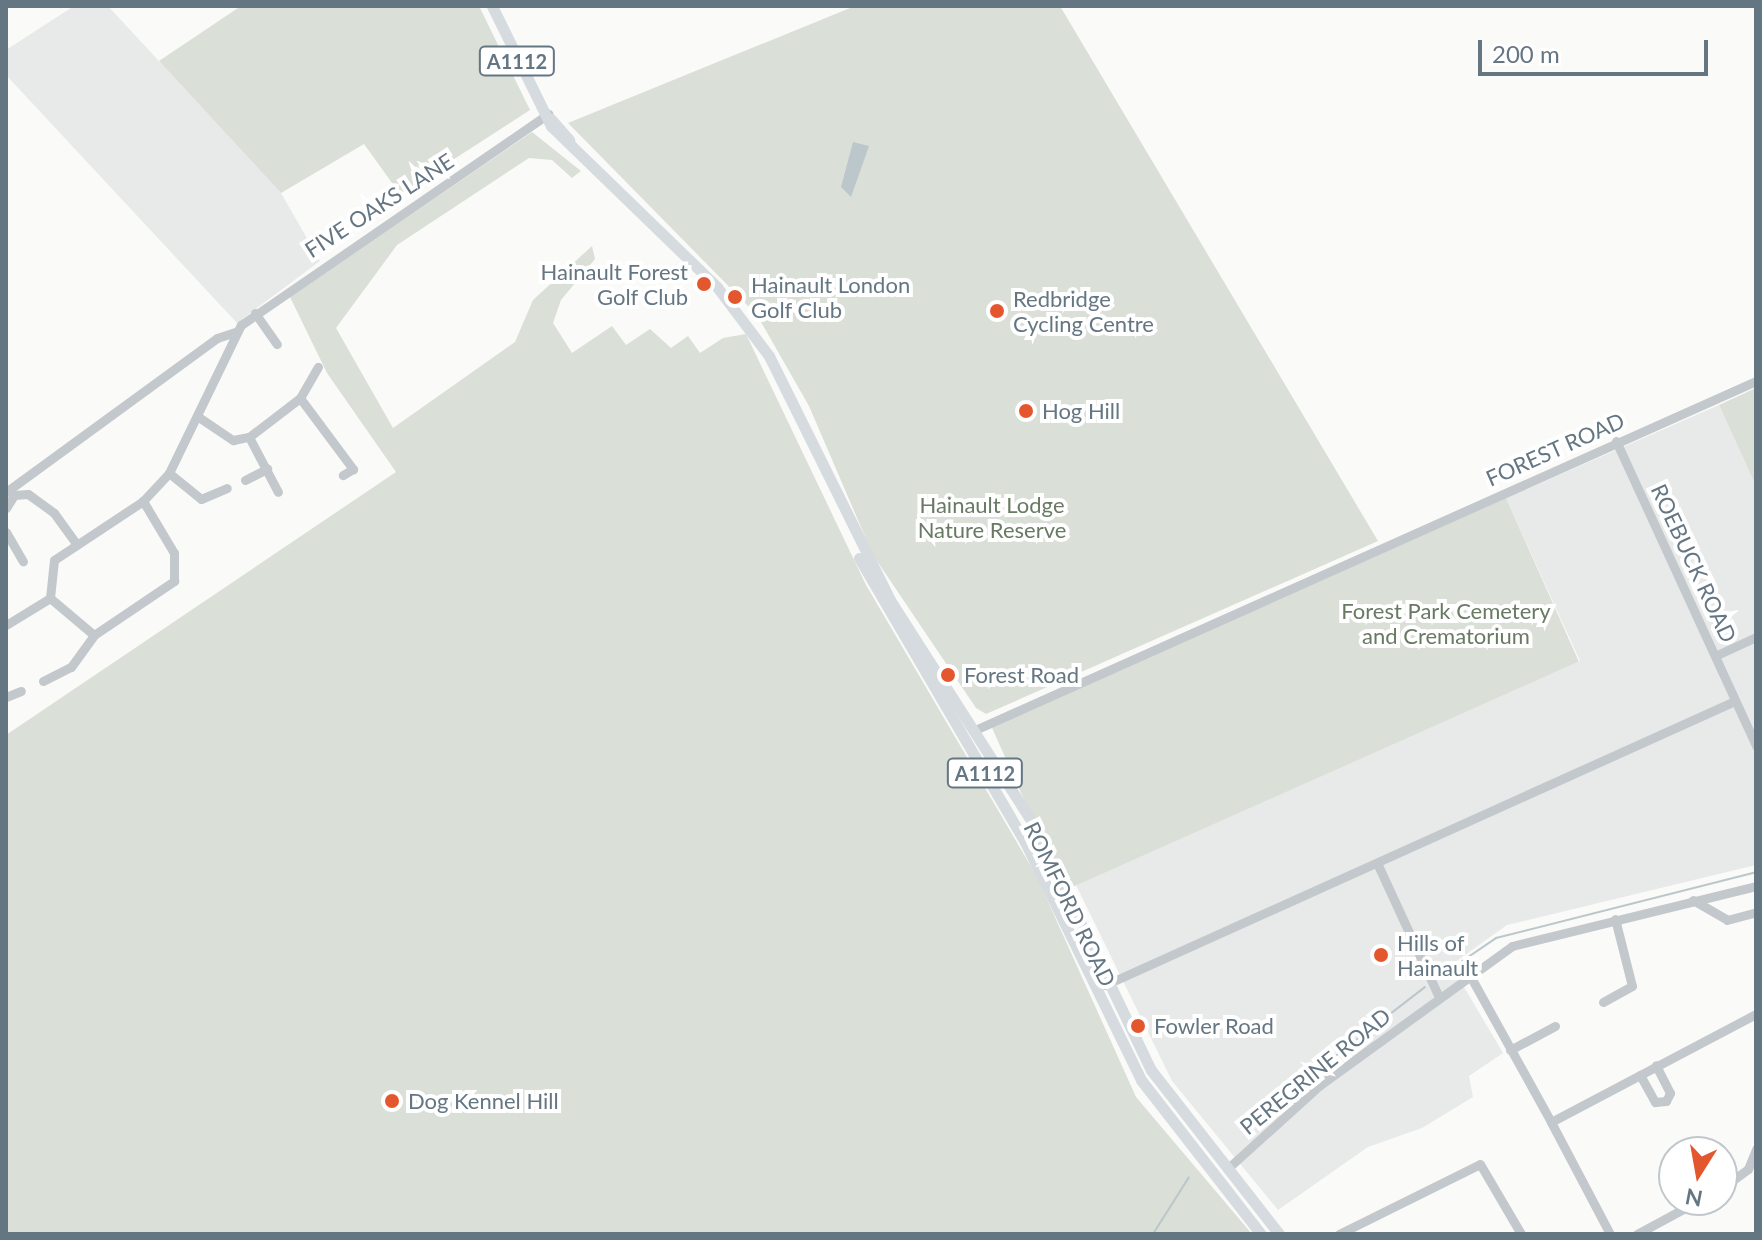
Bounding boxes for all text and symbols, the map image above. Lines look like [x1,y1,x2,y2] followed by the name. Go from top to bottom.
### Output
[1482,24,1712,74] scale bar
[1492,39,1560,68] text: 200 m
[477,45,557,77] road number: A1112
[300,147,458,263] street label: FIVE OAKS LANE
[541,258,688,310] place label: Hainault Forest Golf Club
[751,271,910,322] place label: Hainault London Golf Club
[695,275,713,293] marker: Hainault Forest Golf Club
[1013,285,1154,336] place label: Redbridge Cycling Centre
[726,288,744,306] marker: Hainault London Golf Club
[988,302,1006,320] marker: Redbridge Cycling Centre
[1042,398,1120,424] place label: Hog Hill
[1017,402,1035,420] marker: Hog Hill
[1481,407,1629,491] street label: FOREST ROAD
[1646,480,1742,646] street label: ROEBUCK ROAD
[918,491,1066,542] park label: Hainault Lodge Nature Reserve
[1341,597,1551,648] park label: Forest Park Cemetery and Crematorium
[964,662,1079,688] place label: Forest Road
[939,666,957,684] marker: Forest Road
[945,757,1025,789] road number: A1112
[1019,817,1121,991] street label: ROMFORD ROAD
[1397,929,1478,980] place label: Hills of Hainault
[1372,946,1390,964] marker: Hills of Hainault
[1235,1002,1395,1140] street label: PEREGRINE ROAD
[1154,1013,1274,1039] place label: Fowler Road
[1129,1017,1147,1035] marker: Fowler Road
[408,1088,559,1114] place label: Dog Kennel Hill
[383,1092,401,1110] marker: Dog Kennel Hill
[1658,1136,1738,1216] north arrow
[1683,1183,1705,1213] text: N

